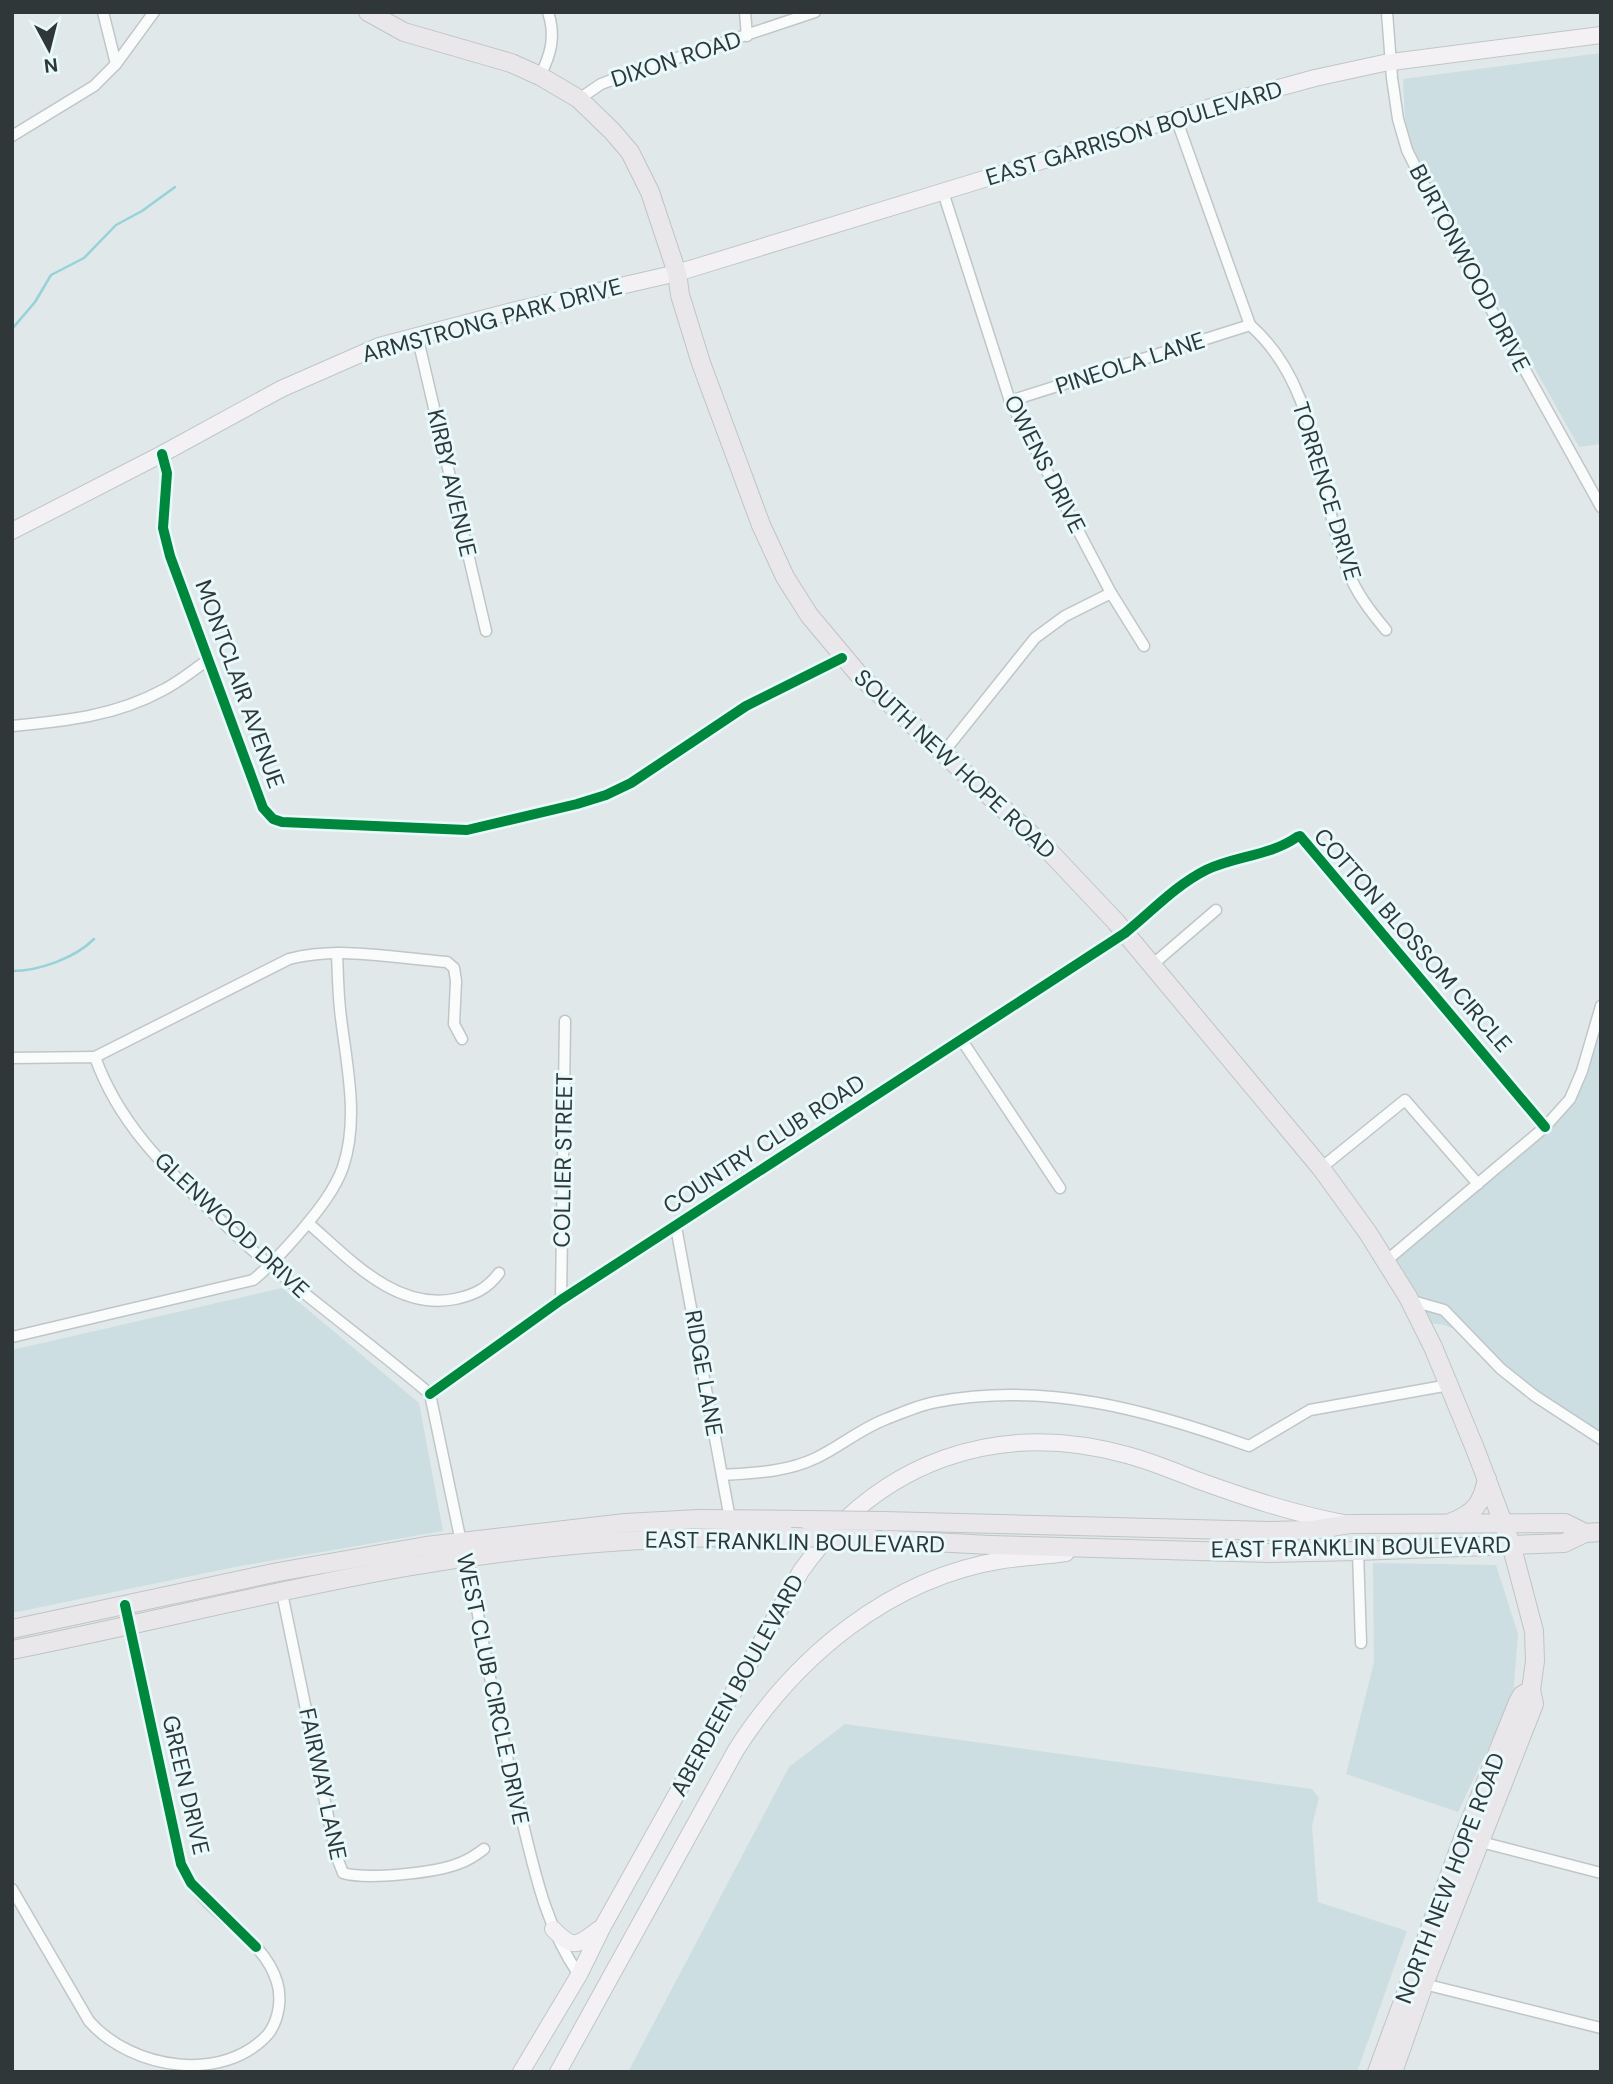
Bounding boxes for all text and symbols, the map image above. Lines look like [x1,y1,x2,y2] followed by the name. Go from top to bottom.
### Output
[14,14,84,84] north arrow
[607,24,745,94] street label: DIXON ROAD
[43,52,59,79] text: N
[982,74,1286,192] street label: EAST GARRISON BOULEVARD
[1403,159,1537,377] street label: BURTONWOOD DRIVE
[359,271,625,369] street label: ARMSTRONG PARK DRIVE
[1052,325,1208,401] street label: PINEOLA LANE
[997,390,1093,538] street label: OWENS DRIVE
[1286,398,1368,584] street label: TORRENCE DRIVE
[420,406,484,560] street label: KIRBY AVENUE
[188,576,292,792] street label: MONTCLAIR AVENUE
[848,662,1062,866] street label: SOUTH NEW HOPE ROAD
[1307,822,1519,1058] street label: COTTON BLOSSOM CIRCLE
[657,1067,871,1221] street label: COUNTRY CLUB ROAD
[546,1072,580,1248] street label: COLLIER STREET
[148,1146,316,1304] street label: GLENWOOD DRIVE
[678,1308,730,1438] street label: RIDGE LANE
[645,1524,945,1560] street label: EAST FRANKLIN BOULEVARD
[1211,1529,1511,1565] street label: EAST FRANKLIN BOULEVARD
[450,1551,536,1827] street label: WEST CLUB CIRCLE DRIVE
[663,1569,811,1801] street label: ABERDEEN BOULEVARD
[292,1705,354,1863] street label: FAIRWAY LANE
[155,1712,217,1858] street label: GREEN DRIVE
[1388,1748,1512,2008] street label: NORTH NEW HOPE ROAD

